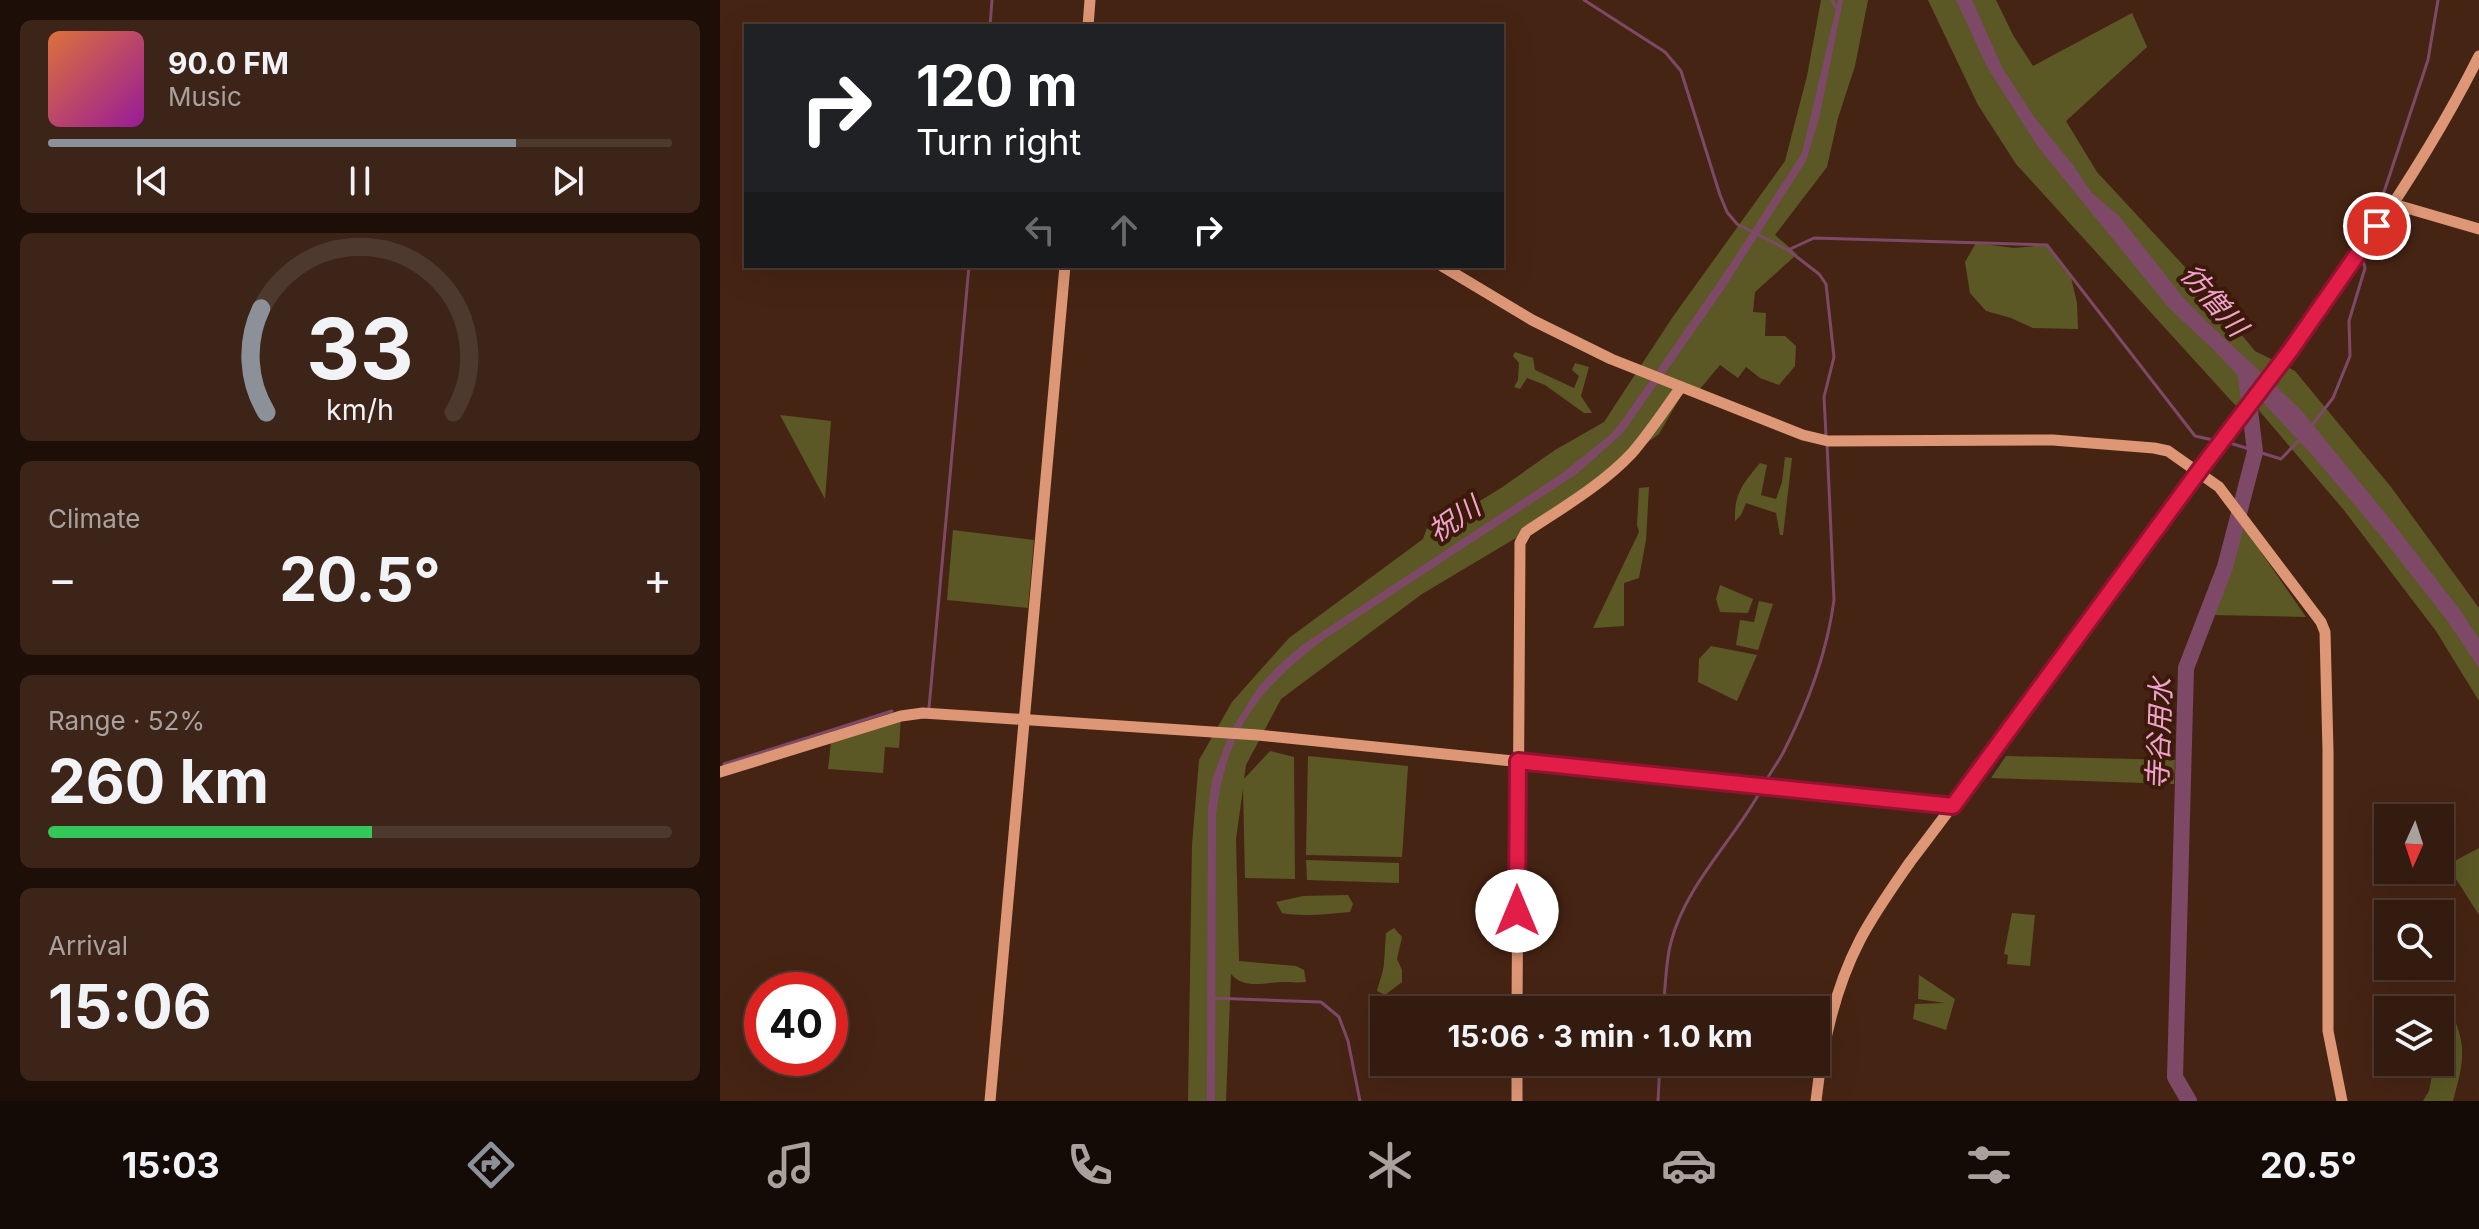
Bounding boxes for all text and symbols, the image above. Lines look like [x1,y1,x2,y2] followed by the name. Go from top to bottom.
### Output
[168,45,289,81] text: 90.0 FM
[916,52,1078,120] text: 120 m
[784,56,888,160] icon: right
[168,81,242,112] text: Music
[916,120,1081,164] text: Turn right
[130,159,174,203] icon: previous
[338,159,382,203] icon: pause
[546,159,590,203] icon: next
[2343,192,2411,260] pin
[2355,204,2399,248] icon: arrive
[1018,208,1062,252] icon: left
[1102,208,1146,252] icon: ahead
[1186,208,1230,252] icon: right
[2174,257,2256,345] water label: 彷僧川
[306,298,414,399] text: 33
[326,392,394,427] text: km/h
[1421,488,1489,549] water label: 祝川
[48,503,140,534] text: Climate
[279,543,441,615] text: 20.5°
[48,552,77,606] text: −
[643,552,672,606] text: +
[2140,674,2178,791] water label: 寺谷用水
[48,705,205,736] text: Range · 52%
[48,745,269,817] text: 260 km
[2374,804,2454,884] north arrow
[2374,804,2454,1076] map controls
[1475,869,1559,953] position arrow
[2374,900,2454,980] button: search
[48,930,128,961] text: Arrival
[48,970,212,1042] text: 15:06
[744,972,848,1076] speed limit sign: 40
[2374,996,2454,1076] button: layers
[1447,1018,1753,1054] text: 15:06 · 3 min · 1.0 km
[463,1137,519,1193] icon: directions
[763,1137,819,1193] icon: music
[1062,1137,1118,1193] icon: phone
[1362,1137,1418,1193] icon: climate
[1661,1137,1717,1193] icon: car
[1961,1137,2017,1193] icon: filters
[122,1143,220,1187] text: 15:03
[2260,1143,2357,1187] text: 20.5°

